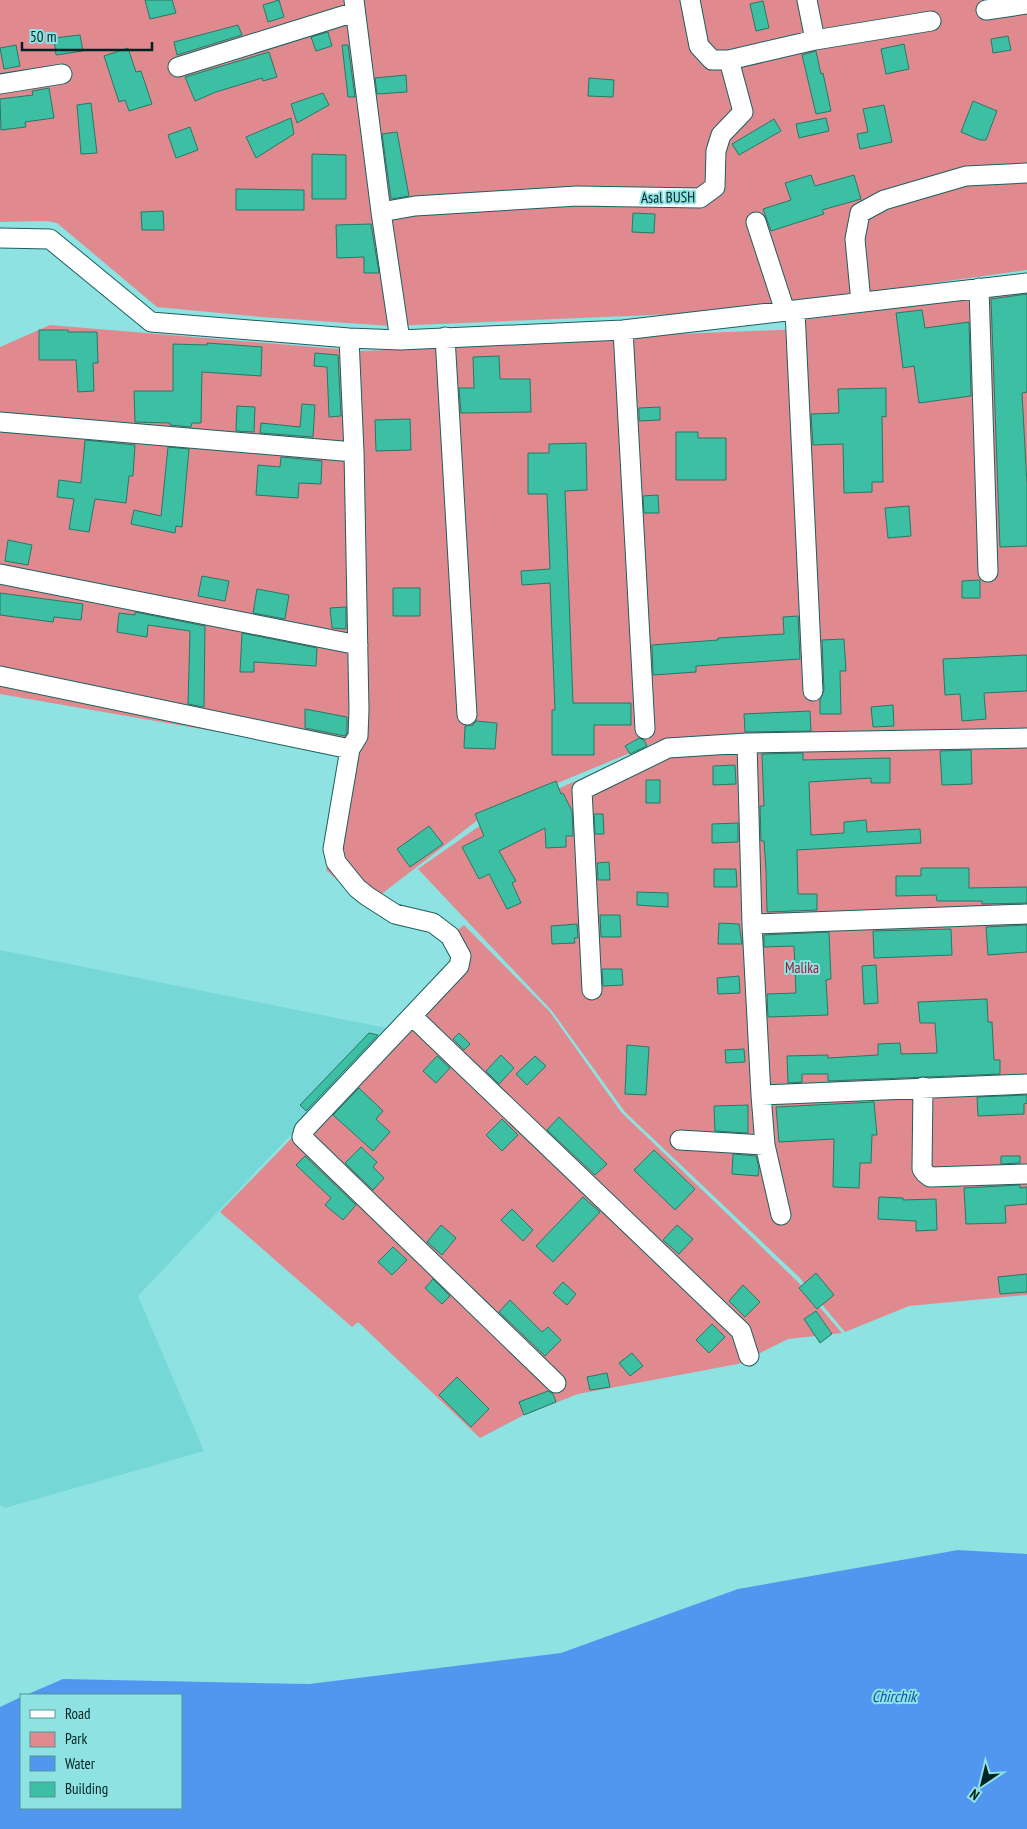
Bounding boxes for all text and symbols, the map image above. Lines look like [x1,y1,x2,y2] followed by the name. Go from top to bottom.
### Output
[22,20,152,52] scale bar
[30,27,56,46] text: 50 m
[641,187,695,207] street label: Asal BUSH
[785,958,819,977] park label: Malika
[872,1686,918,1706] water label: Chirchik
[20,1694,182,1809] legend
[65,1704,91,1723] text: Road
[65,1729,87,1748] text: Park
[65,1754,96,1773] text: Water
[957,1759,1007,1809] north arrow
[65,1779,108,1798] text: Building
[966,1785,983,1804] text: N

